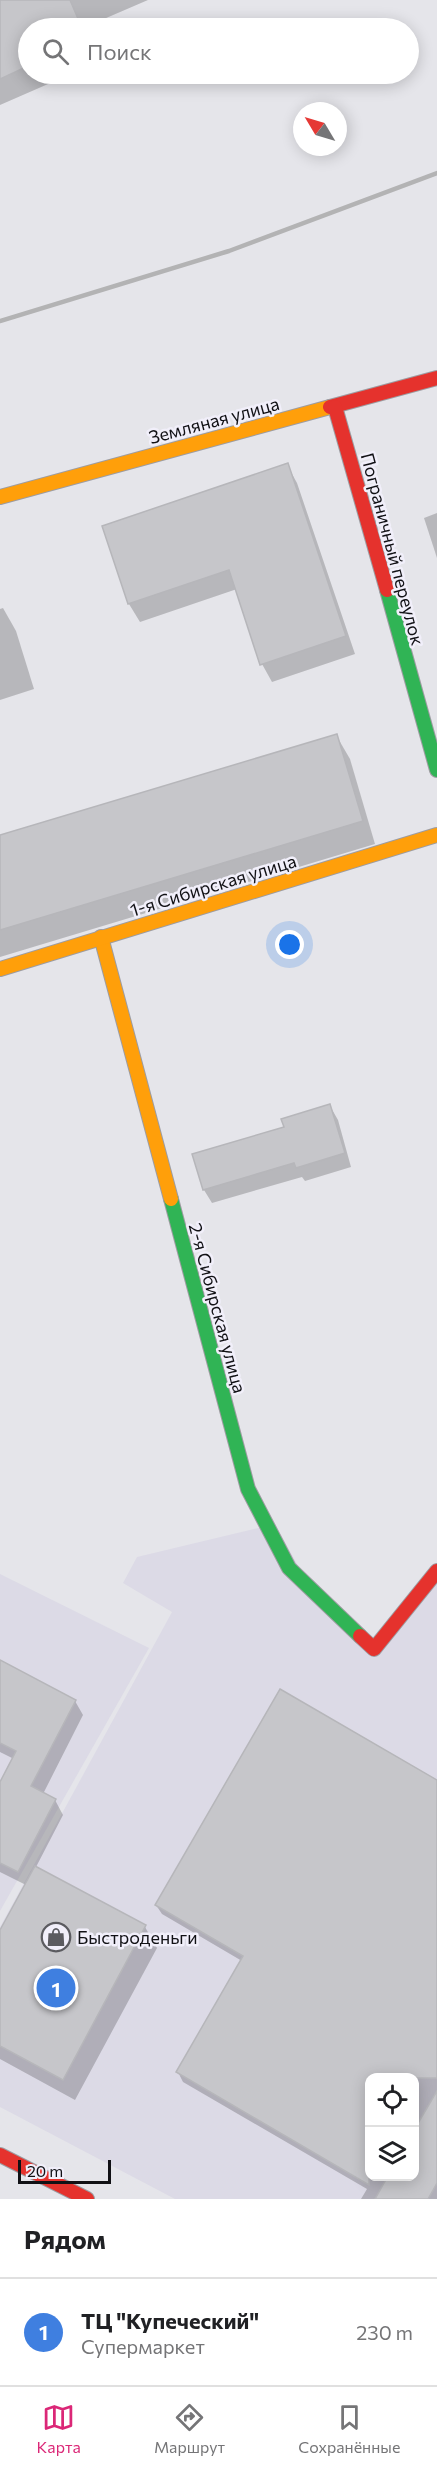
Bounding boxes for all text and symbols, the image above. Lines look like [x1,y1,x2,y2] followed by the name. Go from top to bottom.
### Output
[18,18,419,84] search box
[39,35,72,68] icon: search
[87,38,152,65] text: Поиск
[293,102,347,156] north arrow
[146,392,282,448] street label: Земляная улица
[357,450,429,648] street label: Пограничный переулок
[127,849,299,921] street label: 1-я Сибирская улица
[275,930,304,959] your location
[185,1221,251,1395] street label: 2-я Сибирская улица
[40,1921,72,1953] shop icon: Быстроденьги
[77,1926,198,1948] place label: Быстроденьги
[36,1966,76,2010] pin: 1
[365,2073,419,2181] map controls
[365,2073,419,2127] button: locate
[365,2127,419,2181] button: layers
[18,2157,111,2184] scale bar
[27,2161,63,2180] text: 20 m
[24,2223,106,2254] text: Рядом
[81,2307,259,2334] text: ТЦ "Купеческий"
[39,2320,48,2344] text: 1
[356,2320,413,2344] text: 230 m
[81,2334,205,2358] text: Супермаркет
[37,2401,81,2456] tab: Карта
[154,2401,225,2456] tab: Маршрут
[298,2401,400,2456] tab: Сохранённые

